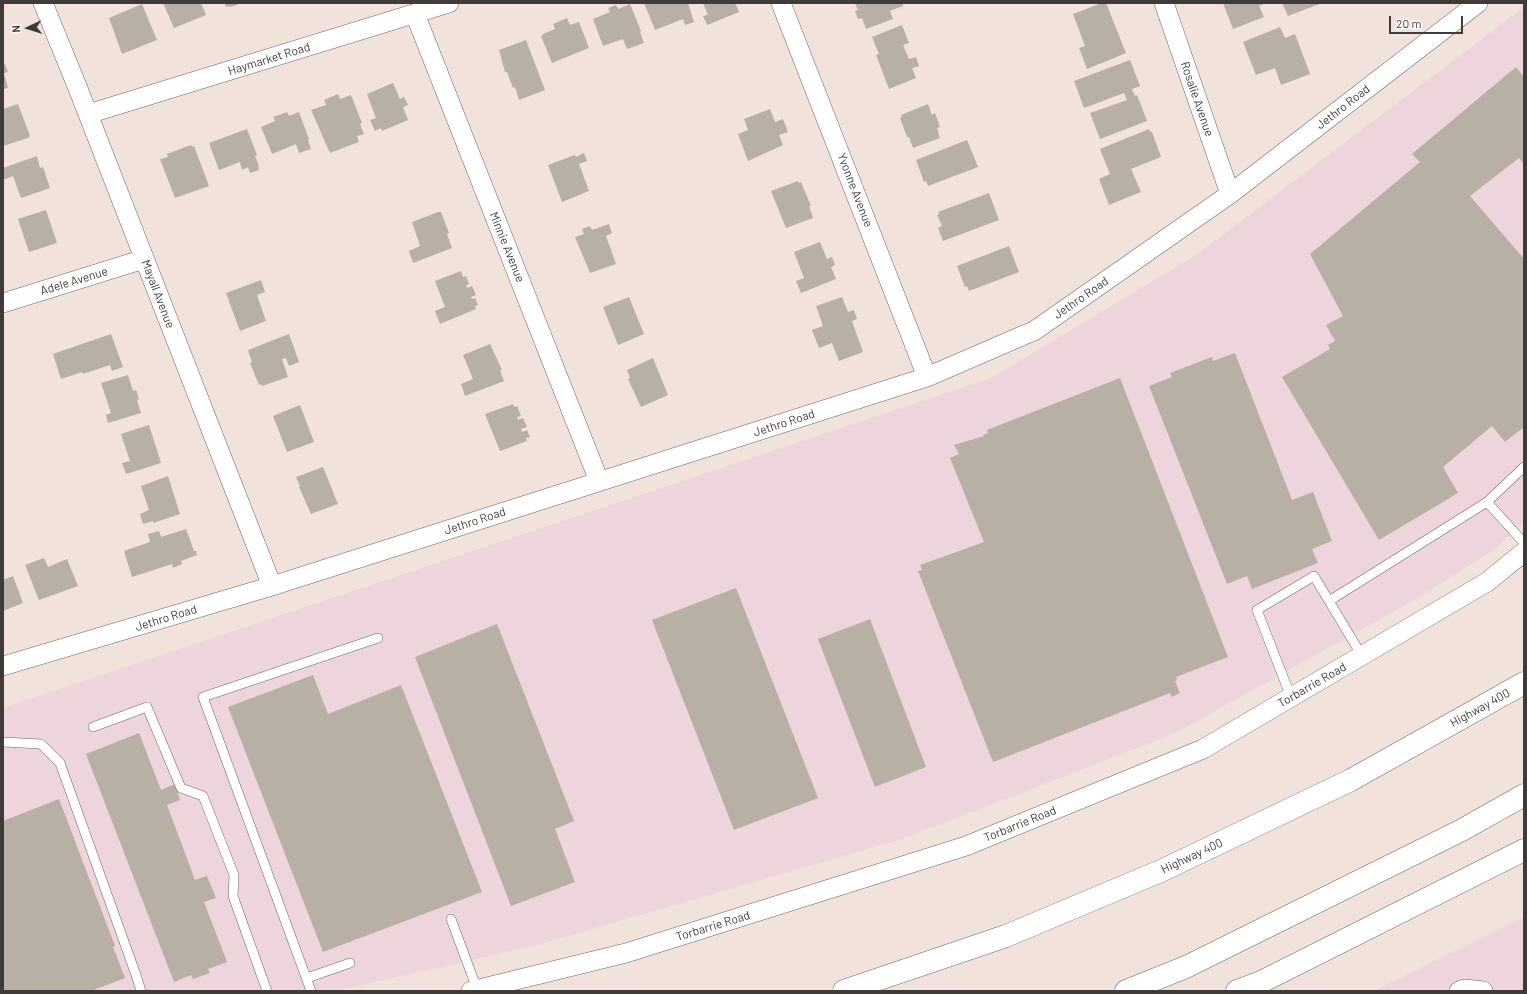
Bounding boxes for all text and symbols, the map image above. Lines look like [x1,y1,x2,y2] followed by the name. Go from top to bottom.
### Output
[8,8,48,48] north arrow
[1391,8,1465,34] scale bar
[1396,16,1422,30] text: 20 m
[9,25,22,33] text: N
[226,40,312,78] street label: Haymarket Road
[1177,60,1217,138] street label: Rosalie Avenue
[1313,82,1373,132] street label: Jethro Road
[834,151,876,229] street label: Yvonne Avenue
[486,210,528,284] street label: Minnie Avenue
[138,258,178,330] street label: Mayall Avenue
[39,264,109,298] street label: Adele Avenue
[1051,274,1111,322] street label: Jethro Road
[751,406,817,440] street label: Jethro Road
[442,504,508,538] street label: Jethro Road
[133,602,199,634] street label: Jethro Road
[1275,660,1349,710] street label: Torbarrie Road
[1447,686,1513,730] street label: Highway 400
[982,803,1058,845] street label: Torbarrie Road
[1159,835,1225,877] street label: Highway 400
[674,908,752,944] street label: Torbarrie Road

